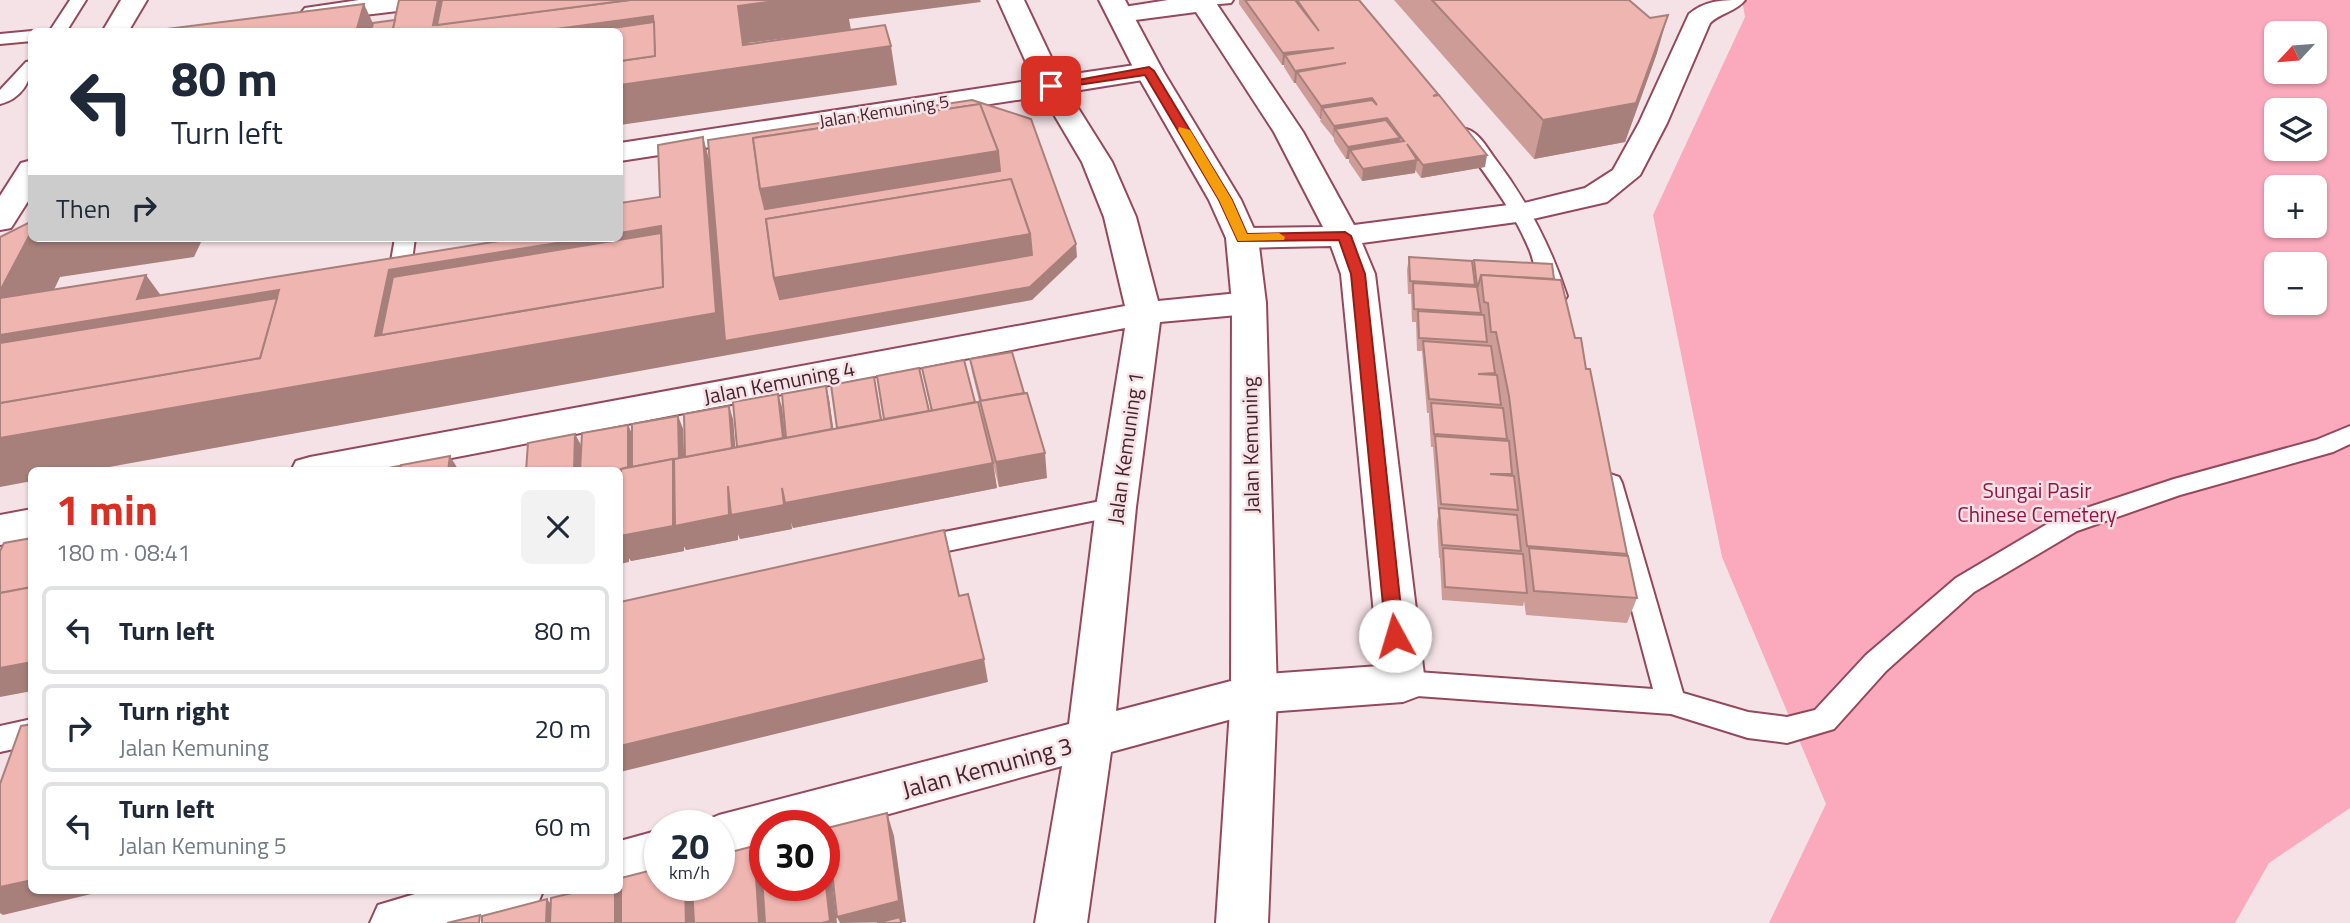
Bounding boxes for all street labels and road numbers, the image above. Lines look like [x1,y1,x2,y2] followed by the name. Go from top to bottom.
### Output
[817,87,951,135] street label: Jalan Kemuning 5
[701,352,857,412] street label: Jalan Kemuning 4
[1098,370,1152,526] street label: Jalan Kemuning 1
[1233,376,1267,514] street label: Jalan Kemuning
[898,727,1076,807] street label: Jalan Kemuning 3

